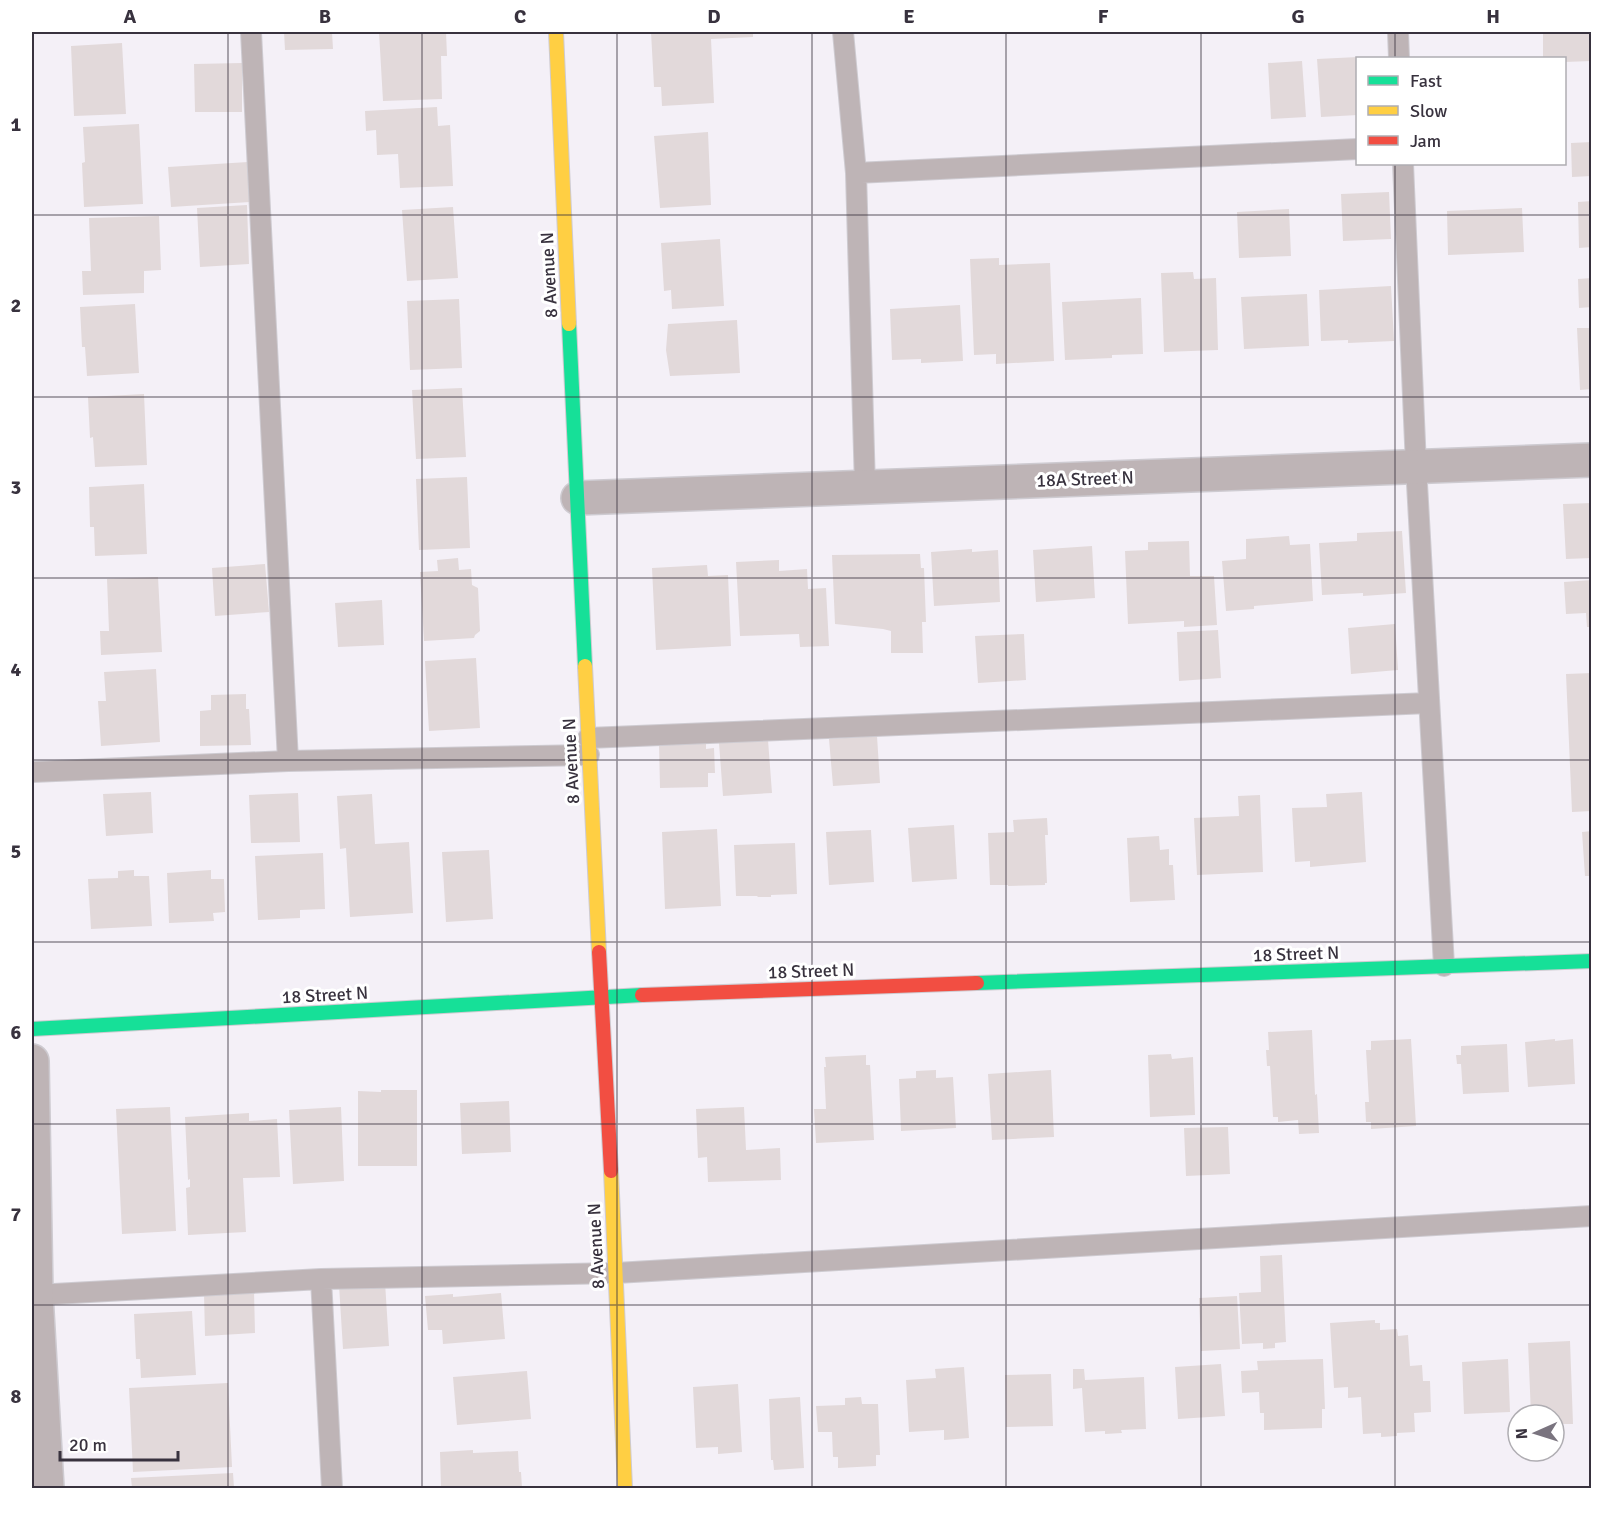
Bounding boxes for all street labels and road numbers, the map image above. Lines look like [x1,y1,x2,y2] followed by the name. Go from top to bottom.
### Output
[536,231,562,319] street label: 8 Avenue N
[1036,466,1134,492] street label: 18A Street N
[558,717,584,805] street label: 8 Avenue N
[1252,941,1340,967] street label: 18 Street N
[767,958,855,984] street label: 18 Street N
[281,982,369,1008] street label: 18 Street N
[583,1202,609,1290] street label: 8 Avenue N

